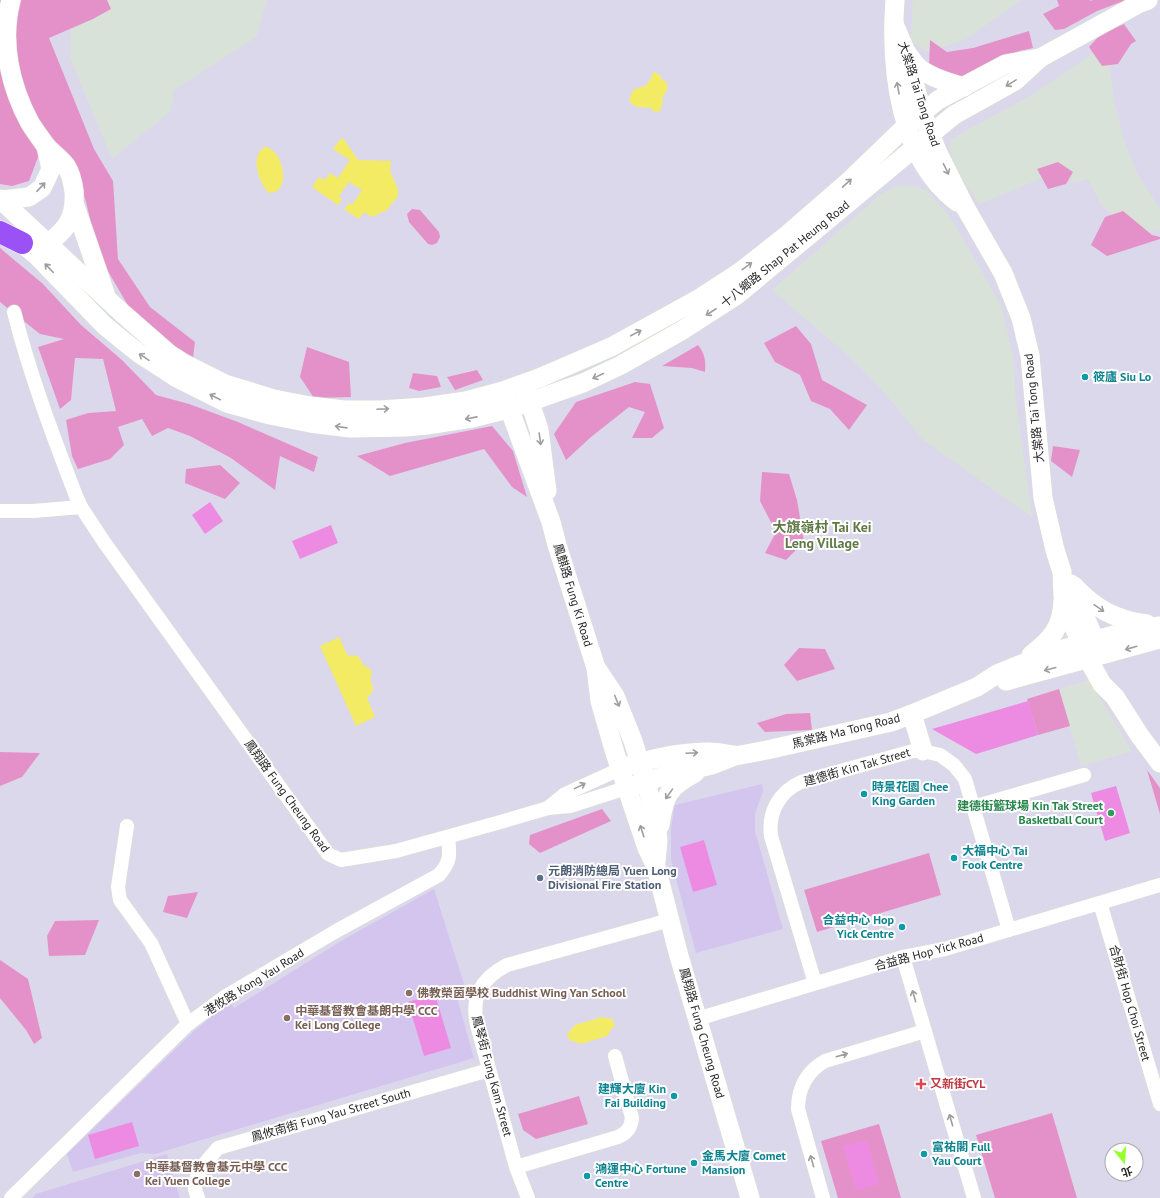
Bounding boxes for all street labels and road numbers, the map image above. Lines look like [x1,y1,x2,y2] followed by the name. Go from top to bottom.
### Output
[895,39,944,148] street label: 大棠路 Tai Tong Road
[717,197,852,310] street label: 十八鄉路 Shap Pat Heung Road
[1020,353,1047,463] street label: 大棠路 Tai Tong Road
[551,541,596,648] street label: 鳳麒路 Fung Ki Road
[790,710,901,751] street label: 馬棠路 Ma Tong Road
[241,736,333,855] street label: 鳳翔路 Fung Cheung Road
[802,744,912,789] street label: 建德街 Kin Tak Street
[873,930,985,973] street label: 合益路 Hop Yick Road
[1107,943,1154,1063] street label: 合財街 Hop Choi Street
[201,945,307,1018] street label: 港攸路 Kong Yau Road
[677,966,728,1100] street label: 鳳翔路 Fung Cheung Road
[469,1014,516,1138] street label: 鳳琴街 Fung Kam Street
[250,1085,412,1144] street label: 鳳攸南街 Fung Yau Street South

